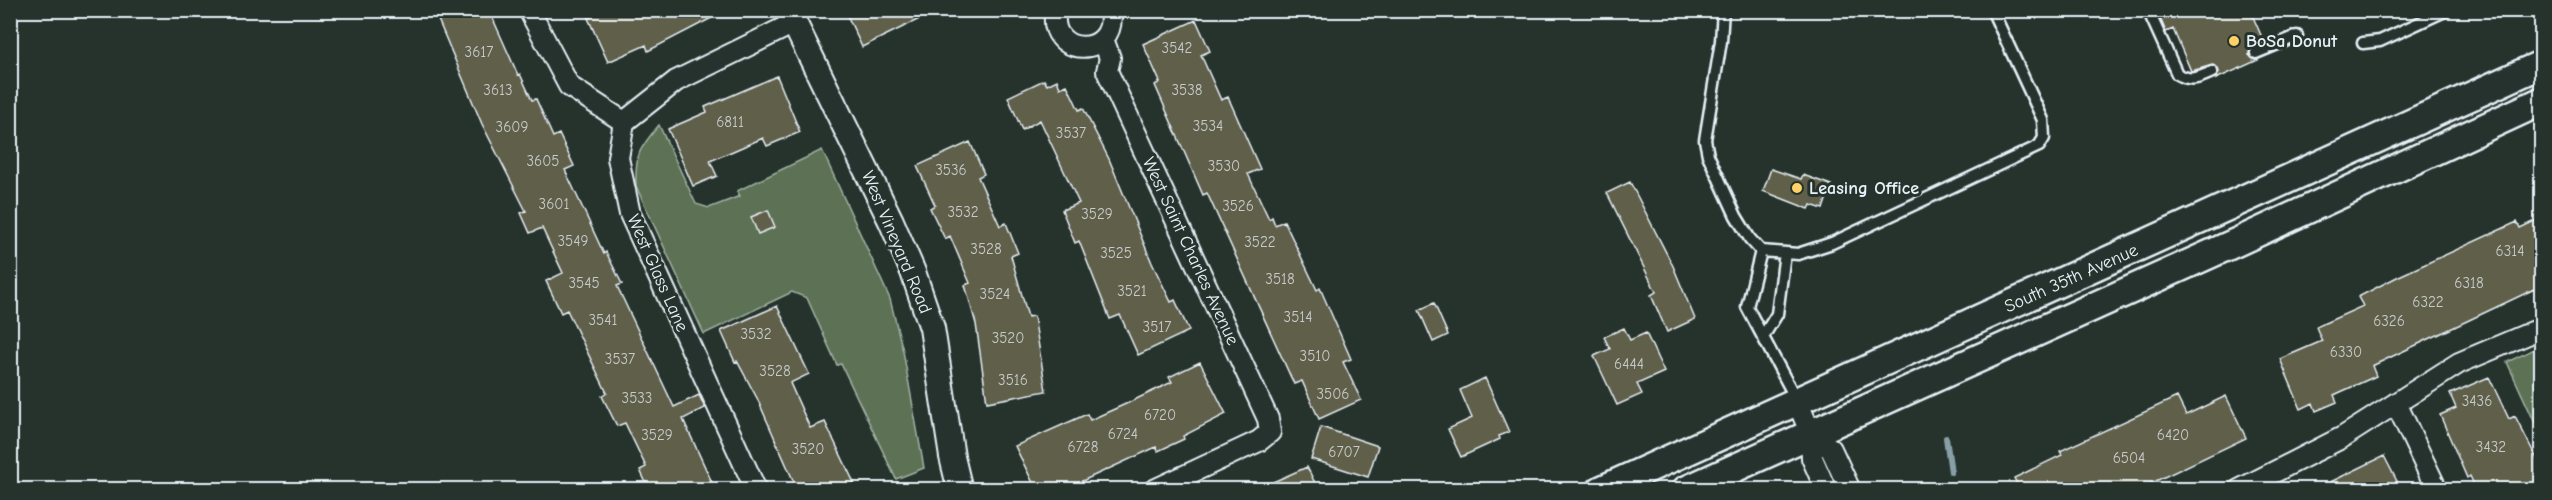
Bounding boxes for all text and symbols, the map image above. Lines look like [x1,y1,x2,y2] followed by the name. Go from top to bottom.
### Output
[2246,31,2338,52] place label: BoSa Donut
[2227,34,2241,48] marker: BoSa Donut
[1162,39,1192,57] house number: 3542
[465,43,493,61] house number: 3617
[483,81,513,99] house number: 3613
[1171,81,1203,99] house number: 3538
[716,113,744,131] house number: 6811
[1193,117,1223,135] house number: 3534
[496,118,528,136] house number: 3609
[1056,124,1086,142] house number: 3537
[527,152,560,170] house number: 3605
[1138,154,1243,348] street label: West Saint Charles Avenue
[1208,157,1240,175] house number: 3530
[935,161,967,179] house number: 3536
[857,168,936,317] street label: West Vineyard Road
[1809,178,1919,199] place label: Leasing Office
[1790,181,1804,195] marker: Leasing Office
[539,195,569,213] house number: 3601
[1222,197,1254,215] house number: 3526
[947,203,979,221] house number: 3532
[1081,205,1113,223] house number: 3529
[622,211,693,335] street label: West Glass Lane
[558,232,589,250] house number: 3549
[1244,233,1276,251] house number: 3522
[970,240,1002,258] house number: 3528
[2001,240,2141,317] street label: South 35th Avenue
[2496,242,2524,260] house number: 6314
[1100,244,1132,262] house number: 3525
[1265,270,1295,288] house number: 3518
[568,274,600,292] house number: 3545
[2454,274,2484,292] house number: 6318
[1117,282,1147,300] house number: 3521
[980,285,1010,303] house number: 3524
[2412,293,2444,311] house number: 6322
[1284,308,1312,326] house number: 3514
[589,311,618,329] house number: 3541
[2373,312,2405,330] house number: 6326
[1143,318,1171,336] house number: 3517
[740,325,772,343] house number: 3532
[992,329,1024,347] house number: 3520
[2330,343,2362,361] house number: 6330
[1300,347,1330,365] house number: 3510
[605,350,635,368] house number: 3537
[1614,355,1644,373] house number: 6444
[759,362,791,380] house number: 3528
[998,371,1028,389] house number: 3516
[1317,385,1350,403] house number: 3506
[622,389,652,407] house number: 3533
[2462,392,2492,410] house number: 3436
[1144,406,1176,424] house number: 6720
[1108,425,1138,443] house number: 6724
[641,426,673,444] house number: 3529
[2157,426,2189,444] house number: 6420
[1068,438,1098,456] house number: 6728
[2476,438,2506,456] house number: 3432
[792,440,824,458] house number: 3520
[1328,443,1360,461] house number: 6707
[2113,449,2145,467] house number: 6504

